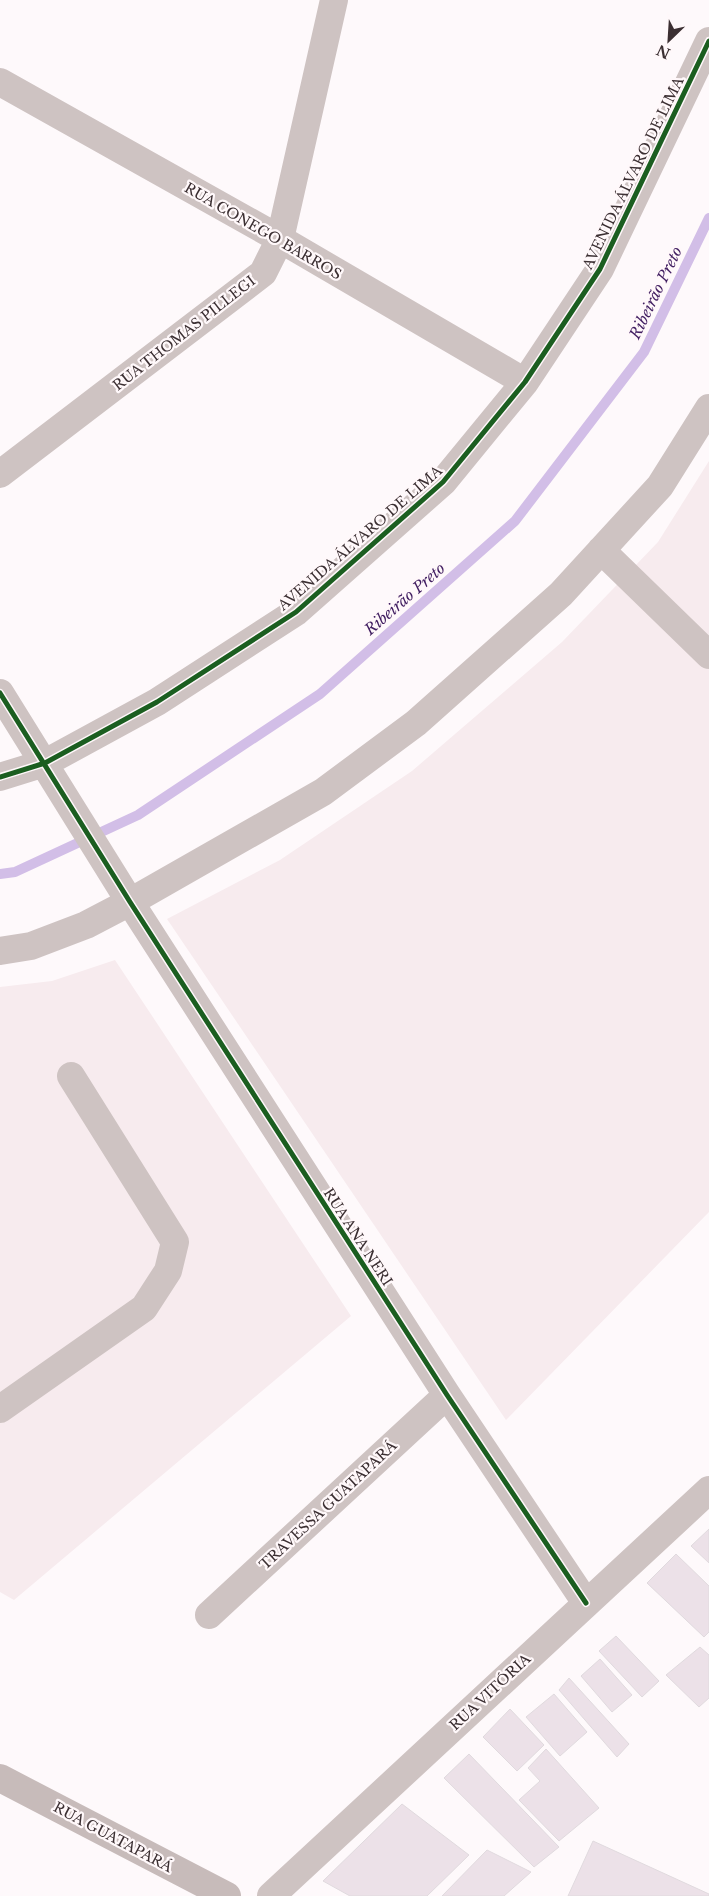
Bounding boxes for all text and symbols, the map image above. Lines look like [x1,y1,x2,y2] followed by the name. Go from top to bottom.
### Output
[644,15,694,65] north arrow
[654,41,673,63] text: N
[578,74,688,273] street label: AVENIDA ÁLVARO DE LIMA
[181,179,345,283] street label: RUA CONEGO BARROS
[625,243,686,343] water label: Ribeirão Preto
[109,272,259,394] street label: RUA THOMAS PILLEGI
[273,462,446,615] street label: AVENIDA ÁLVARO DE LIMA
[360,558,449,639] water label: Ribeirão Preto
[320,1185,396,1289] street label: RUA ANA NERI
[256,1437,401,1573] street label: TRAVESSA GUATAPARÁ
[446,1650,534,1734] street label: RUA VITÓRIA
[50,1798,176,1876] street label: RUA GUATAPARÁ

